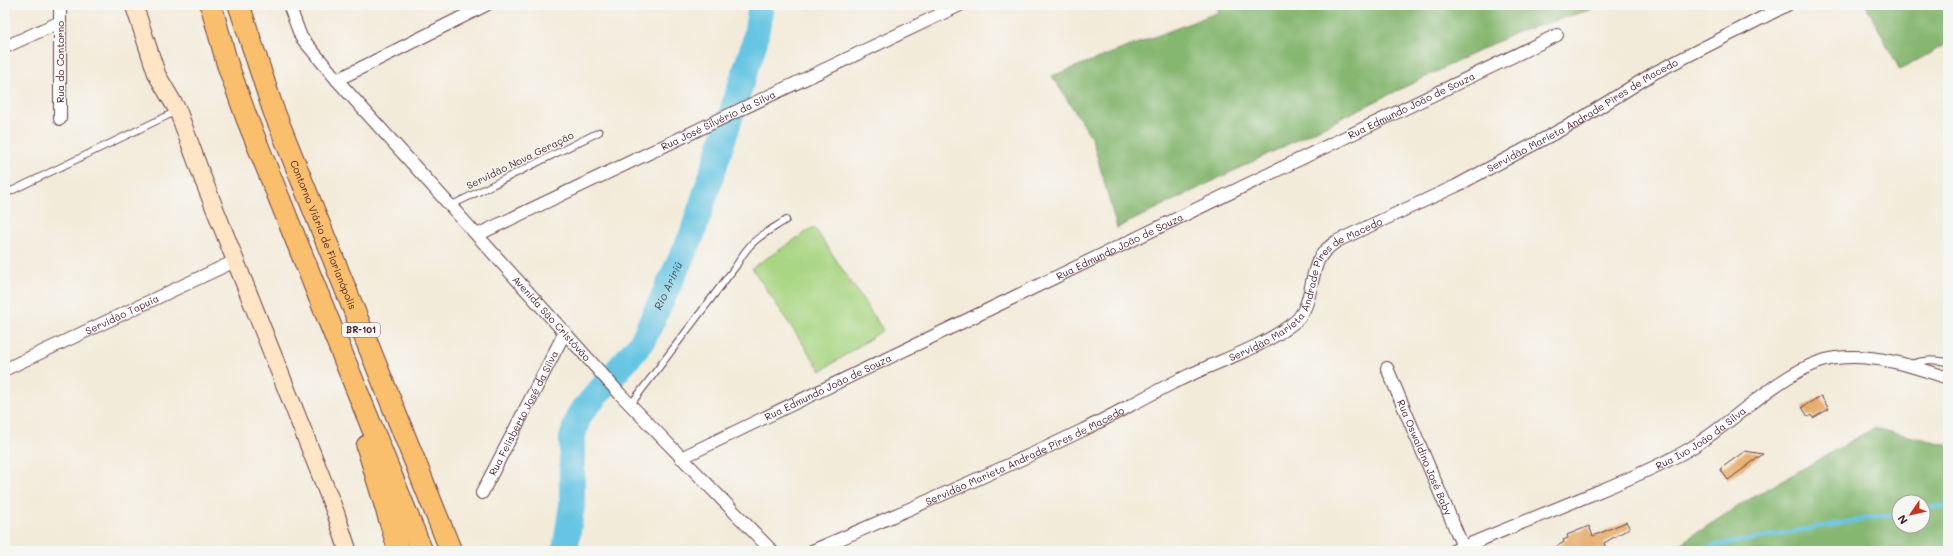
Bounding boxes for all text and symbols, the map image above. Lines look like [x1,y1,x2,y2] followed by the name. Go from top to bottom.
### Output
[53,21,67,103] street label: Rua do Contorno
[1484,55,1680,175] street label: Servidão Marieta Andrade Pires de Macedo
[1346,69,1477,142] street label: Rua Edmundo João de Souza
[659,87,778,153] street label: Rua José Silvério da Silva
[464,128,576,192] street label: Servidão Nova Geração
[287,158,360,312] street label: Contorno Viário de Florianópolis
[1054,210,1185,283] street label: Rua Edmundo João de Souza
[1227,214,1384,364] street label: Servidão Marieta Andrade Pires de Macedo
[650,259,686,312] water label: Rio Aririú
[510,273,594,364] street label: Avenida São Cristóvão
[83,291,161,338] street label: Servidão Tapuia
[342,323,380,337] road number: BR-101
[485,348,561,478] street label: Rua Felisberto José da Silva
[762,351,894,424] street label: Rua Edmundo João de Souza
[1394,397,1456,517] street label: Rua Oswaldino José Baby
[923,403,1126,508] street label: Servidão Marieta Andrade Pires de Macedo
[1653,404,1749,473] street label: Rua Ivo João da Silva
[1891,494,1931,534] north arrow
[1894,512,1911,528] text: N

